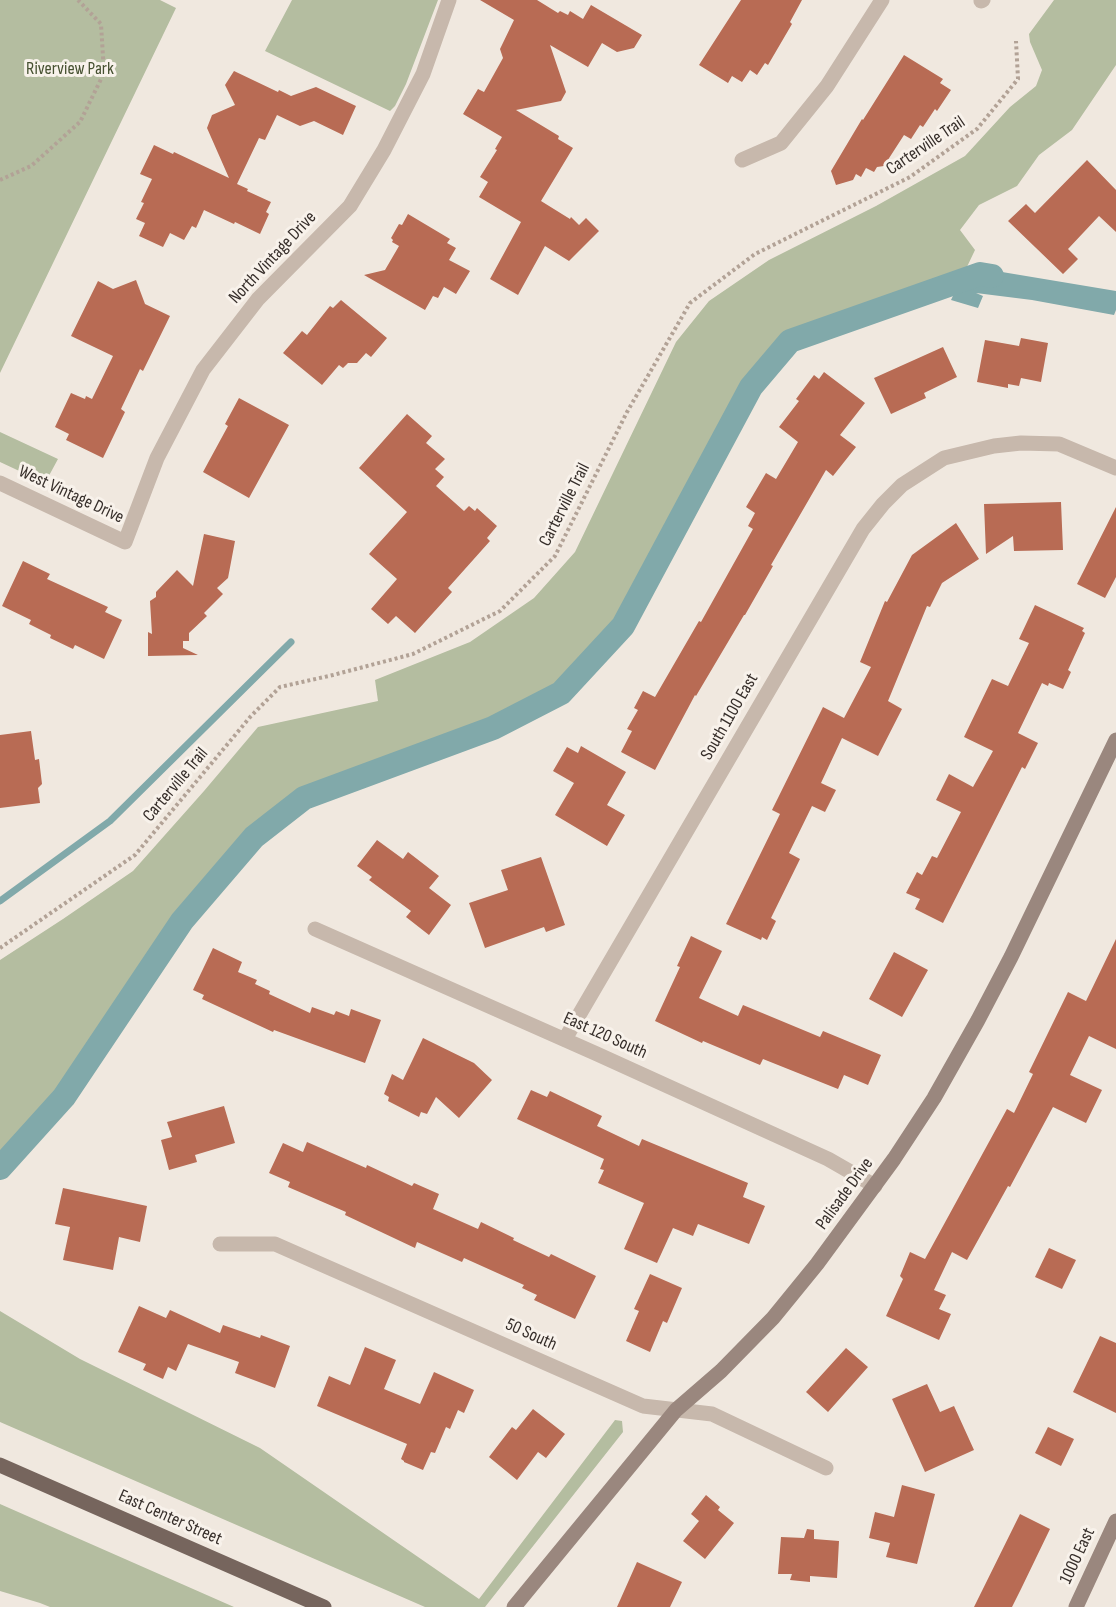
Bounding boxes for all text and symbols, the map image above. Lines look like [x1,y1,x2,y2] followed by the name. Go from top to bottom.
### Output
[26,58,114,80] park label: Riverview Park
[883,112,969,180] street label: Carterville Trail
[225,207,321,309] street label: North Vintage Drive
[535,460,595,550] street label: Carterville Trail
[15,461,127,529] street label: West Vintage Drive
[697,670,763,764] street label: South 1100 East
[139,744,213,826] street label: Carterville Trail
[560,1008,650,1064] street label: East 120 South
[812,1154,878,1234] street label: Palisade Drive
[502,1314,560,1356] street label: 50 South
[115,1486,225,1550] street label: East Center Street
[1056,1525,1100,1587] street label: 1000 East

